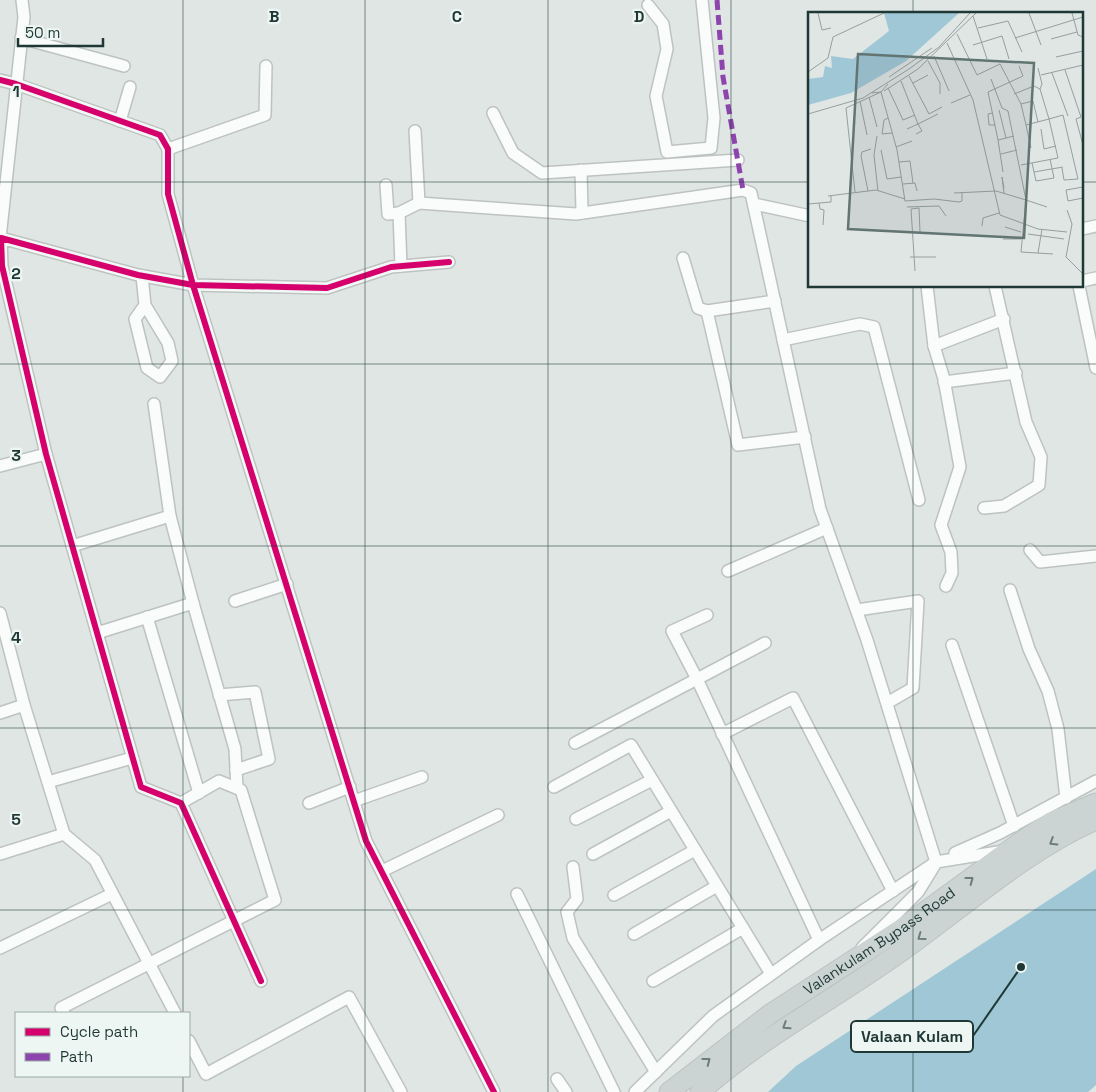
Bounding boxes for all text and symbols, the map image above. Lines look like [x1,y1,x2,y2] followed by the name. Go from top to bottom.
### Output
[269,6,279,27] text: B
[452,6,462,27] text: C
[634,6,644,27] text: D
[808,12,1084,288] inset map
[18,15,102,47] scale bar
[25,23,60,42] text: 50 m
[12,81,20,102] text: 1
[11,263,21,284] text: 2
[11,445,21,466] text: 3
[11,627,21,648] text: 4
[11,809,21,830] text: 5
[1049,835,1058,845] one-way arrow
[964,877,974,886] one-way arrow
[800,883,959,999] street label: Valankulam Bypass Road
[918,931,927,940] one-way arrow
[15,1012,190,1077] legend
[782,1020,791,1030] one-way arrow
[851,1021,973,1052] callout: Valaan Kulam
[60,1022,138,1041] text: Cycle path
[861,1026,963,1047] text: Valaan Kulam
[60,1047,93,1066] text: Path
[701,1059,710,1067] one-way arrow

